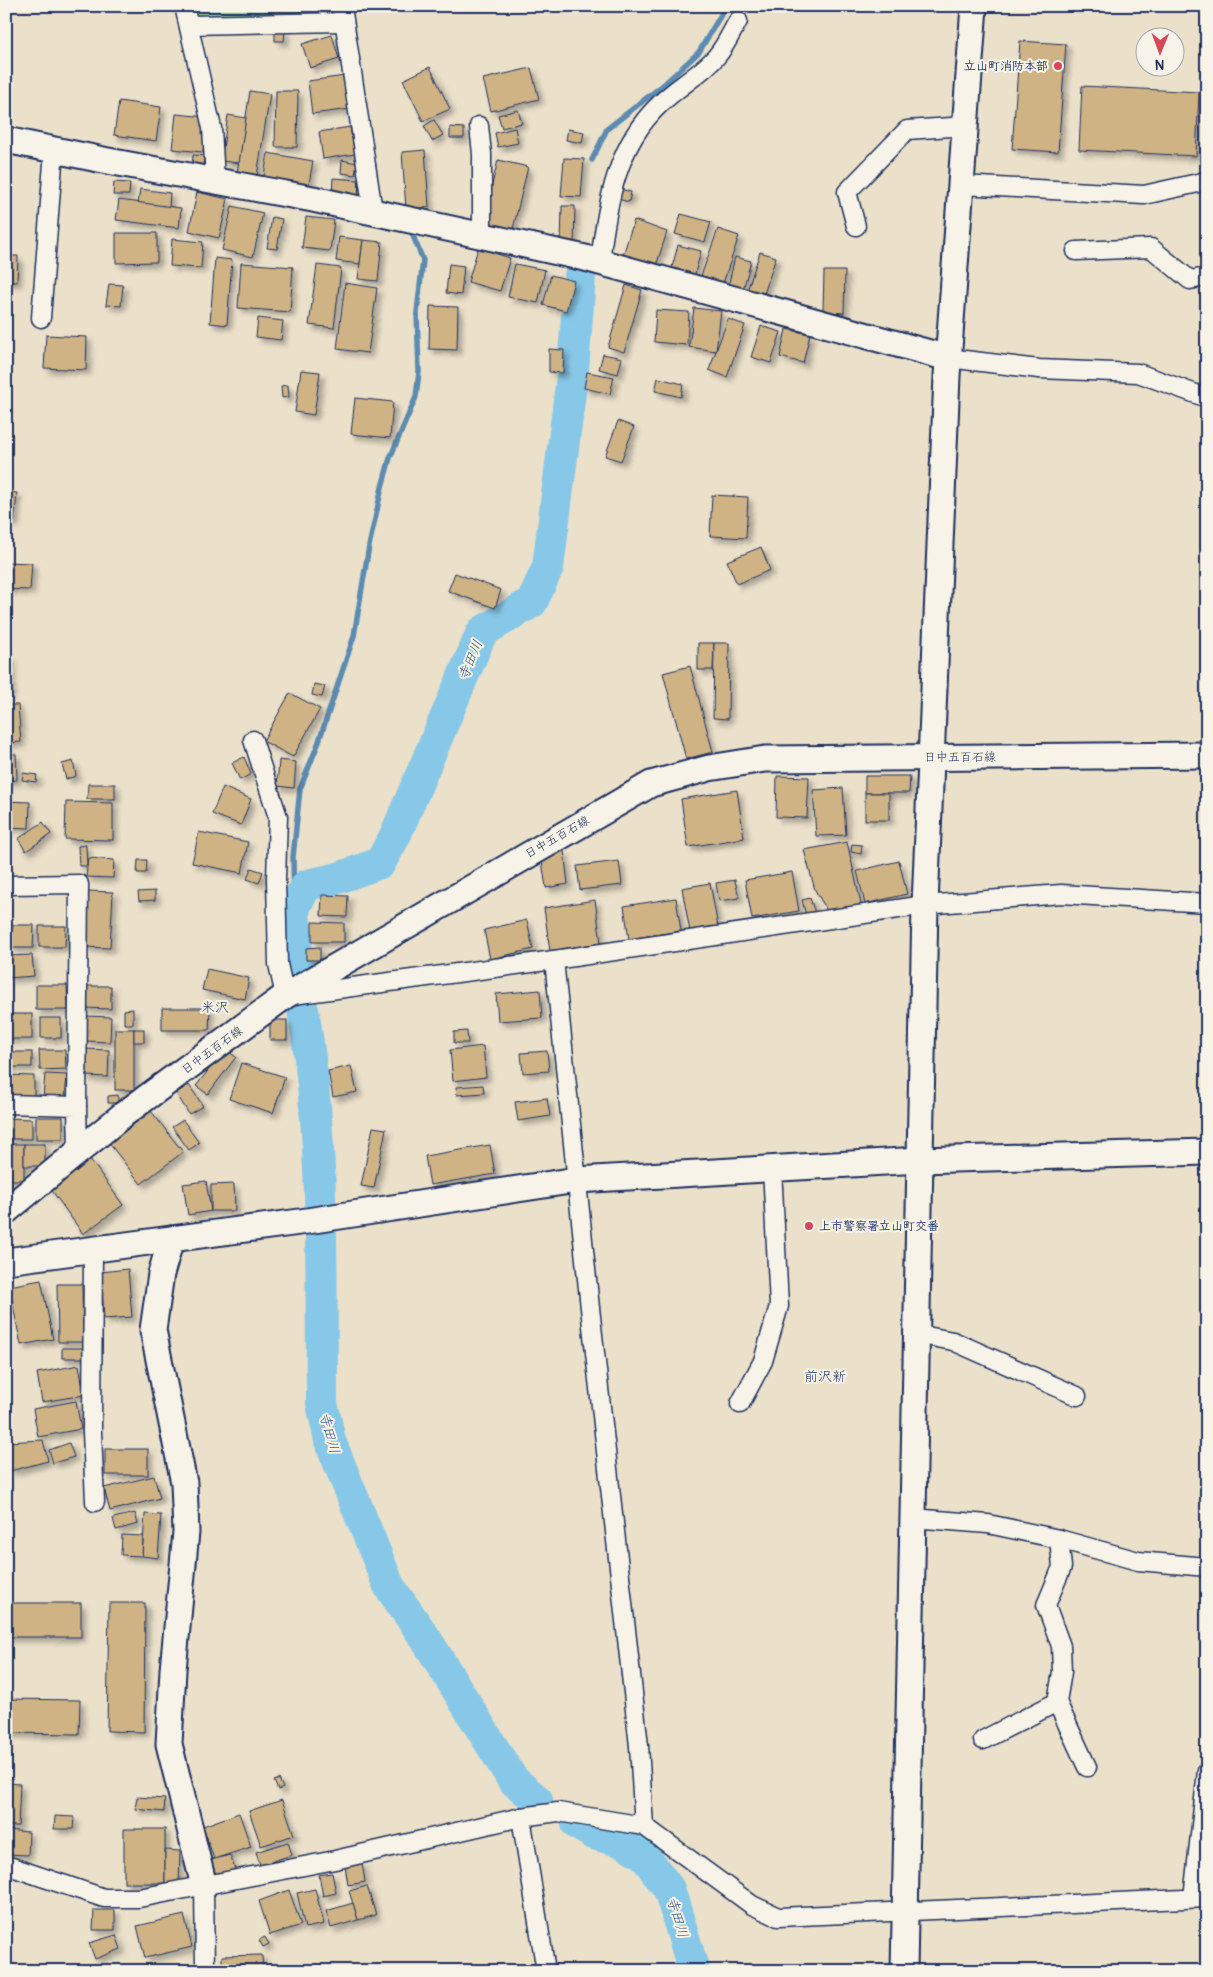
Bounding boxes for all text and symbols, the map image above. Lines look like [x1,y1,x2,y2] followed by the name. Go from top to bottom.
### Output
[1136,28,1186,78] north arrow
[1155,56,1165,73] text: N
[964,59,1048,74] place label: 立山町消防本部
[1052,60,1064,72] marker: 立山町消防本部
[454,638,486,683] water label: 寺田川
[924,750,996,765] street label: 日中五百石線
[522,813,592,862] street label: 日中五百石線
[201,999,229,1016] district label: 米沢
[179,1023,246,1078] street label: 日中五百石線
[819,1219,939,1234] place label: 上市警察署立山町交番
[803,1220,815,1232] marker: 上市警察署立山町交番
[804,1368,846,1385] district label: 前沢新
[316,1411,343,1456] water label: 寺田川
[663,1895,692,1940] water label: 寺田川

